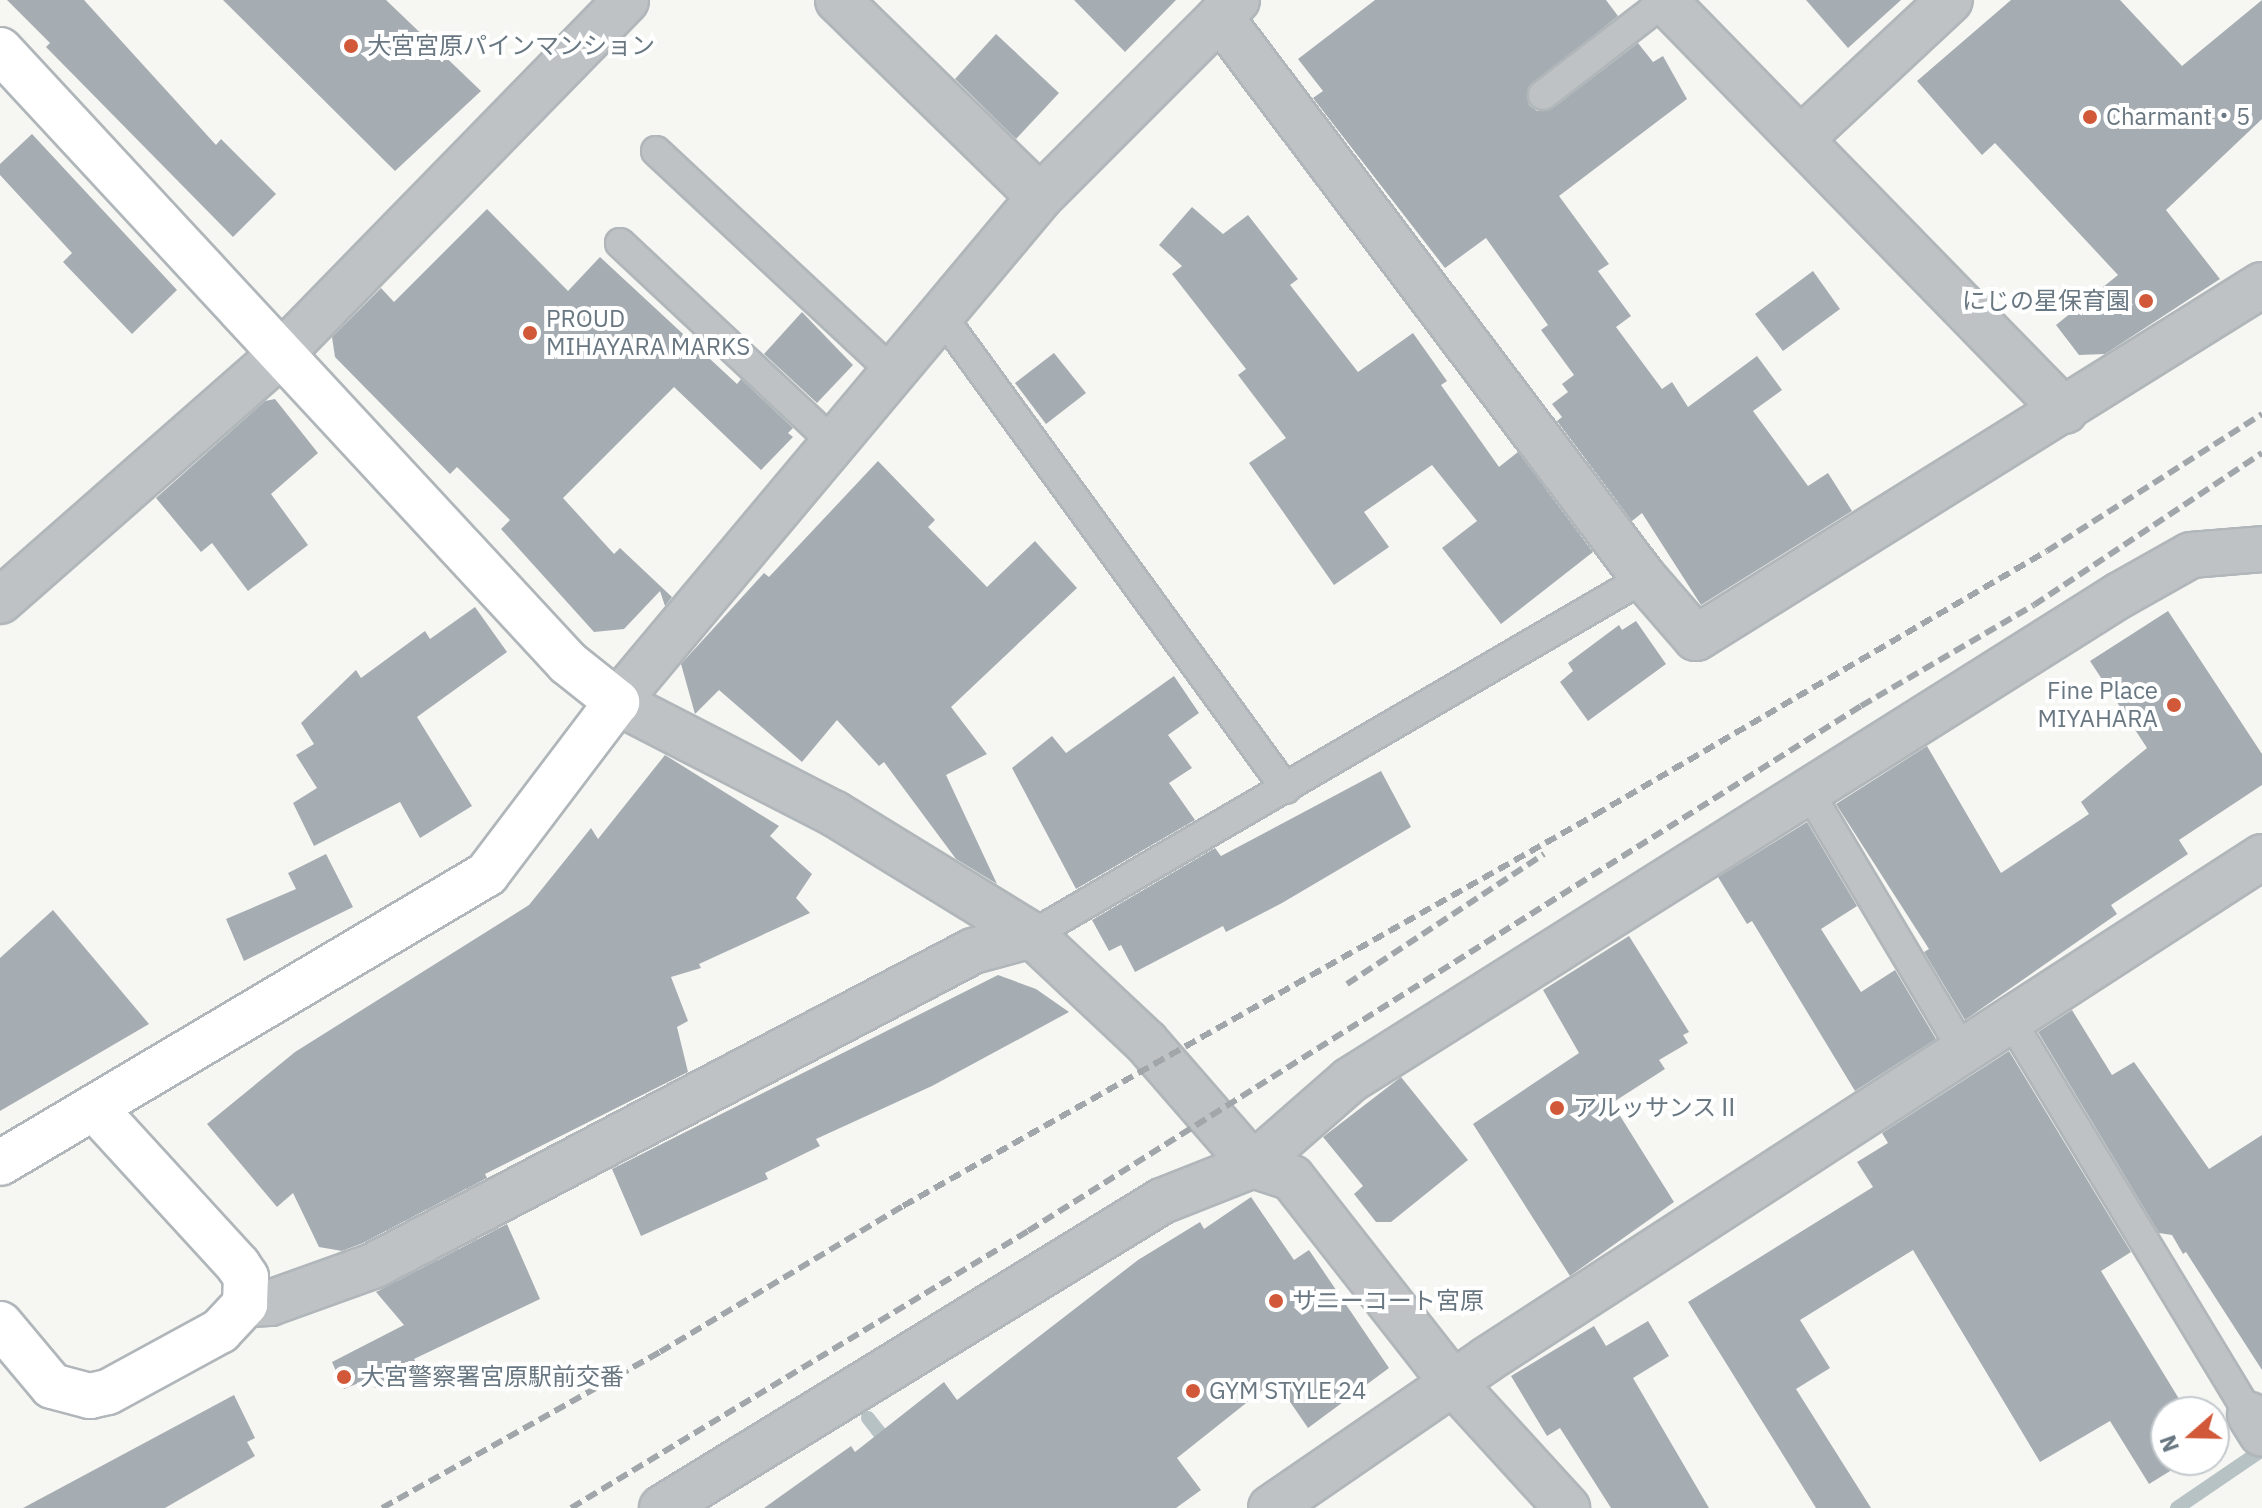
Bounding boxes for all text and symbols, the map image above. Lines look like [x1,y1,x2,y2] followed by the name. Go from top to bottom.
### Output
[367,32,655,60] place label: 大宮宮原パインマンション
[342,37,360,55] marker: 大宮宮原パインマンション
[2106,103,2250,131] place label: Charmant・5
[2081,108,2099,126] marker: Charmant・5
[1962,287,2130,315] place label: にじの星保育園
[2137,292,2155,310] marker: にじの星保育園
[546,305,750,361] place label: PROUD MIHAYARA MARKS
[521,324,539,342] marker: PROUD MIHAYARA MARKS
[2038,677,2158,733] place label: Fine Place MIYAHARA
[2165,696,2183,714] marker: Fine Place MIYAHARA
[1573,1094,1741,1122] place label: アルッサンスⅡ
[1548,1099,1566,1117] marker: アルッサンスⅡ
[1292,1287,1484,1315] place label: サニーコート宮原
[1267,1292,1285,1310] marker: サニーコート宮原
[360,1363,624,1391] place label: 大宮警察署宮原駅前交番
[335,1368,353,1386] marker: 大宮警察署宮原駅前交番
[1209,1377,1366,1405] place label: GYM STYLE 24
[1184,1382,1202,1400] marker: GYM STYLE 24
[2150,1396,2230,1476] north arrow
[2153,1431,2185,1456] text: N

